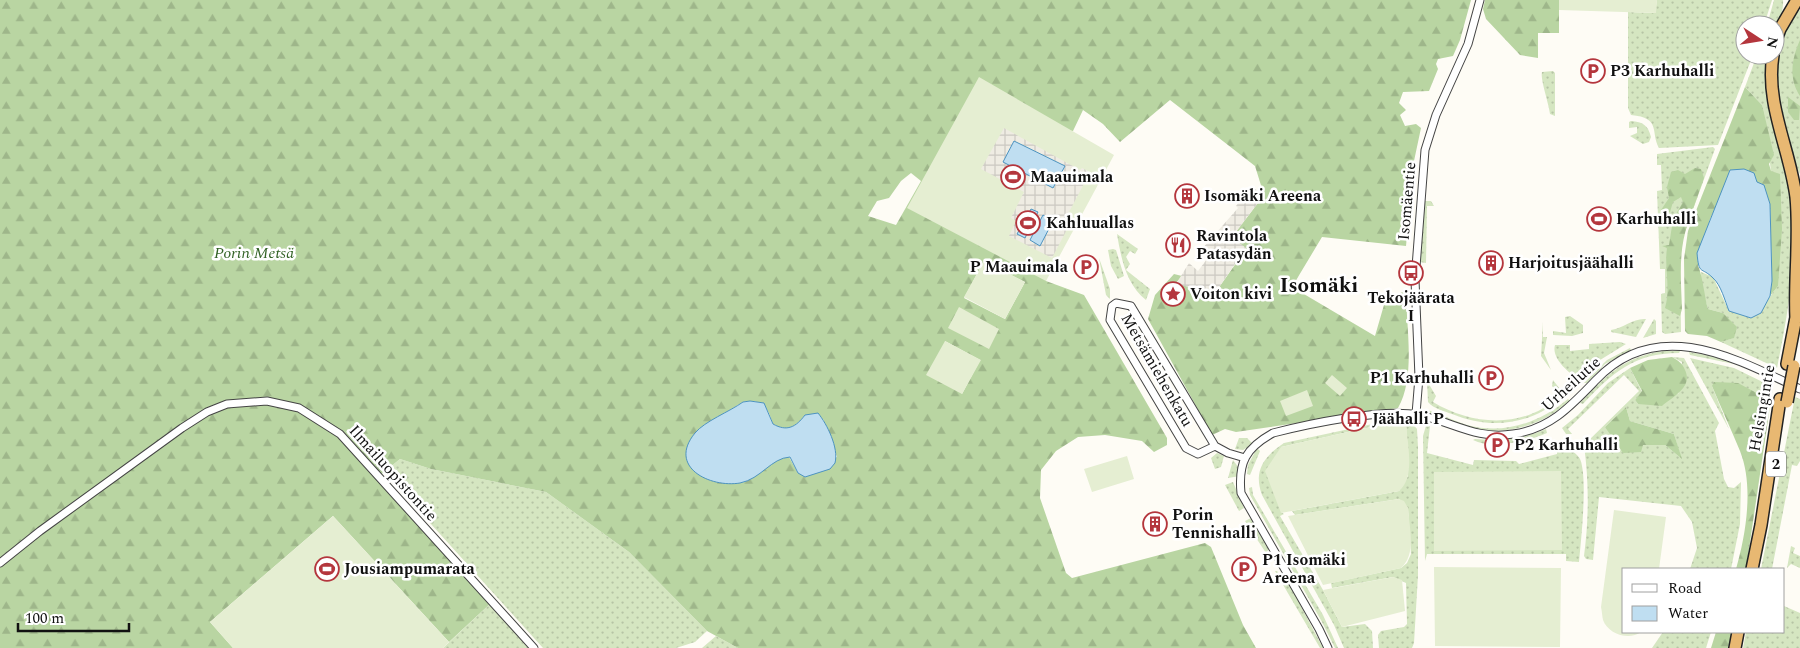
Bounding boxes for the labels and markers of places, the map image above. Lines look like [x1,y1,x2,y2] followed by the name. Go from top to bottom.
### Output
[1580,58,1606,84] parking icon: P3 Karhuhalli
[1610,59,1714,83] place label: P3 Karhuhalli
[1000,164,1026,190] sports icon: Maauimala
[1030,165,1114,189] place label: Maauimala
[1174,183,1200,209] building icon: Isomäki Areena
[1204,184,1322,208] place label: Isomäki Areena
[1586,206,1612,232] sports icon: Karhuhalli
[1616,207,1696,231] place label: Karhuhalli
[1015,210,1041,236] sports icon: Kahluuallas
[1046,211,1134,235] place label: Kahluuallas
[1196,224,1272,266] place label: Ravintola Patasydän
[1165,232,1191,258] restaurant icon: Ravintola Patasydän
[1478,250,1504,276] building icon: Harjoitusjäähalli
[1508,251,1634,275] place label: Harjoitusjäähalli
[1073,254,1099,280] parking icon: P Maauimala
[970,255,1069,279] place label: P Maauimala
[1398,260,1424,286] bus stop icon: Tekojäärata I
[1160,281,1186,307] place icon: Voiton kivi
[1190,282,1272,306] place label: Voiton kivi
[1367,286,1456,328] place label: Tekojäärata I
[1478,365,1504,391] parking icon: P1 Karhuhalli
[1370,366,1474,390] place label: P1 Karhuhalli
[1341,406,1367,432] bus stop icon: Jäähalli P
[1372,407,1444,431] place label: Jäähalli P
[1484,432,1510,458] parking icon: P2 Karhuhalli
[1514,433,1618,457] place label: P2 Karhuhalli
[1172,503,1256,545] place label: Porin Tennishalli
[1142,511,1168,537] building icon: Porin Tennishalli
[1262,548,1346,590] place label: P1 Isomäki Areena
[314,556,340,582] sports icon: Jousiampumarata
[1231,556,1257,582] parking icon: P1 Isomäki Areena
[344,557,476,581] place label: Jousiampumarata

